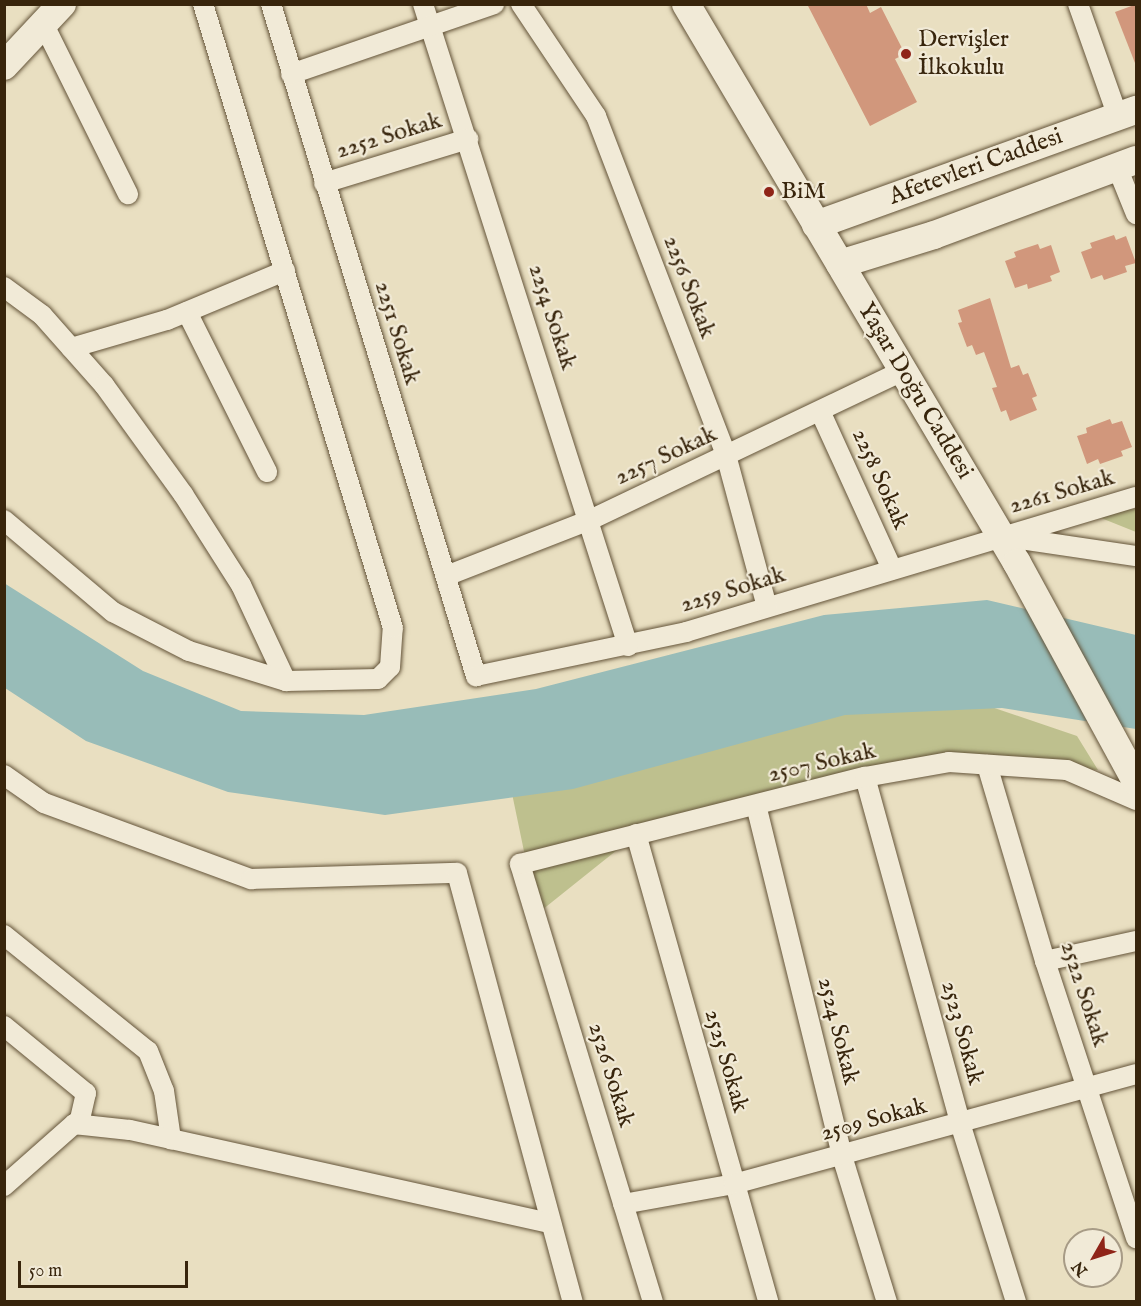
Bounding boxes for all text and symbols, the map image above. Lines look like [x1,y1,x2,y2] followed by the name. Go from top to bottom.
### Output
[918,26,1009,82] place label: Dervişler İlkokulu
[899,47,913,61] marker: Dervişler İlkokulu
[333,106,445,166] street label: 2252 Sokak
[885,122,1067,212] street label: Afetevleri Caddesi
[781,178,826,206] place label: BiM
[762,185,776,199] marker: BiM
[656,232,722,342] street label: 2256 Sokak
[521,261,583,373] street label: 2254 Sokak
[368,278,426,388] street label: 2251 Sokak
[851,298,979,484] street label: Yaşar Doğu Caddesi
[611,420,721,492] street label: 2257 Sokak
[845,424,915,534] street label: 2258 Sokak
[1006,463,1118,521] street label: 2261 Sokak
[677,560,789,620] street label: 2259 Sokak
[766,737,878,789] street label: 2507 Sokak
[1054,938,1114,1050] street label: 2522 Sokak
[811,975,865,1087] street label: 2524 Sokak
[934,978,990,1088] street label: 2523 Sokak
[698,1006,754,1116] street label: 2525 Sokak
[581,1019,641,1131] street label: 2526 Sokak
[818,1092,930,1148] street label: 2509 Sokak
[1063,1228,1123,1288] north arrow
[21,1249,190,1287] scale bar
[1068,1256,1093,1280] text: N
[29,1260,62,1283] text: 50 m

